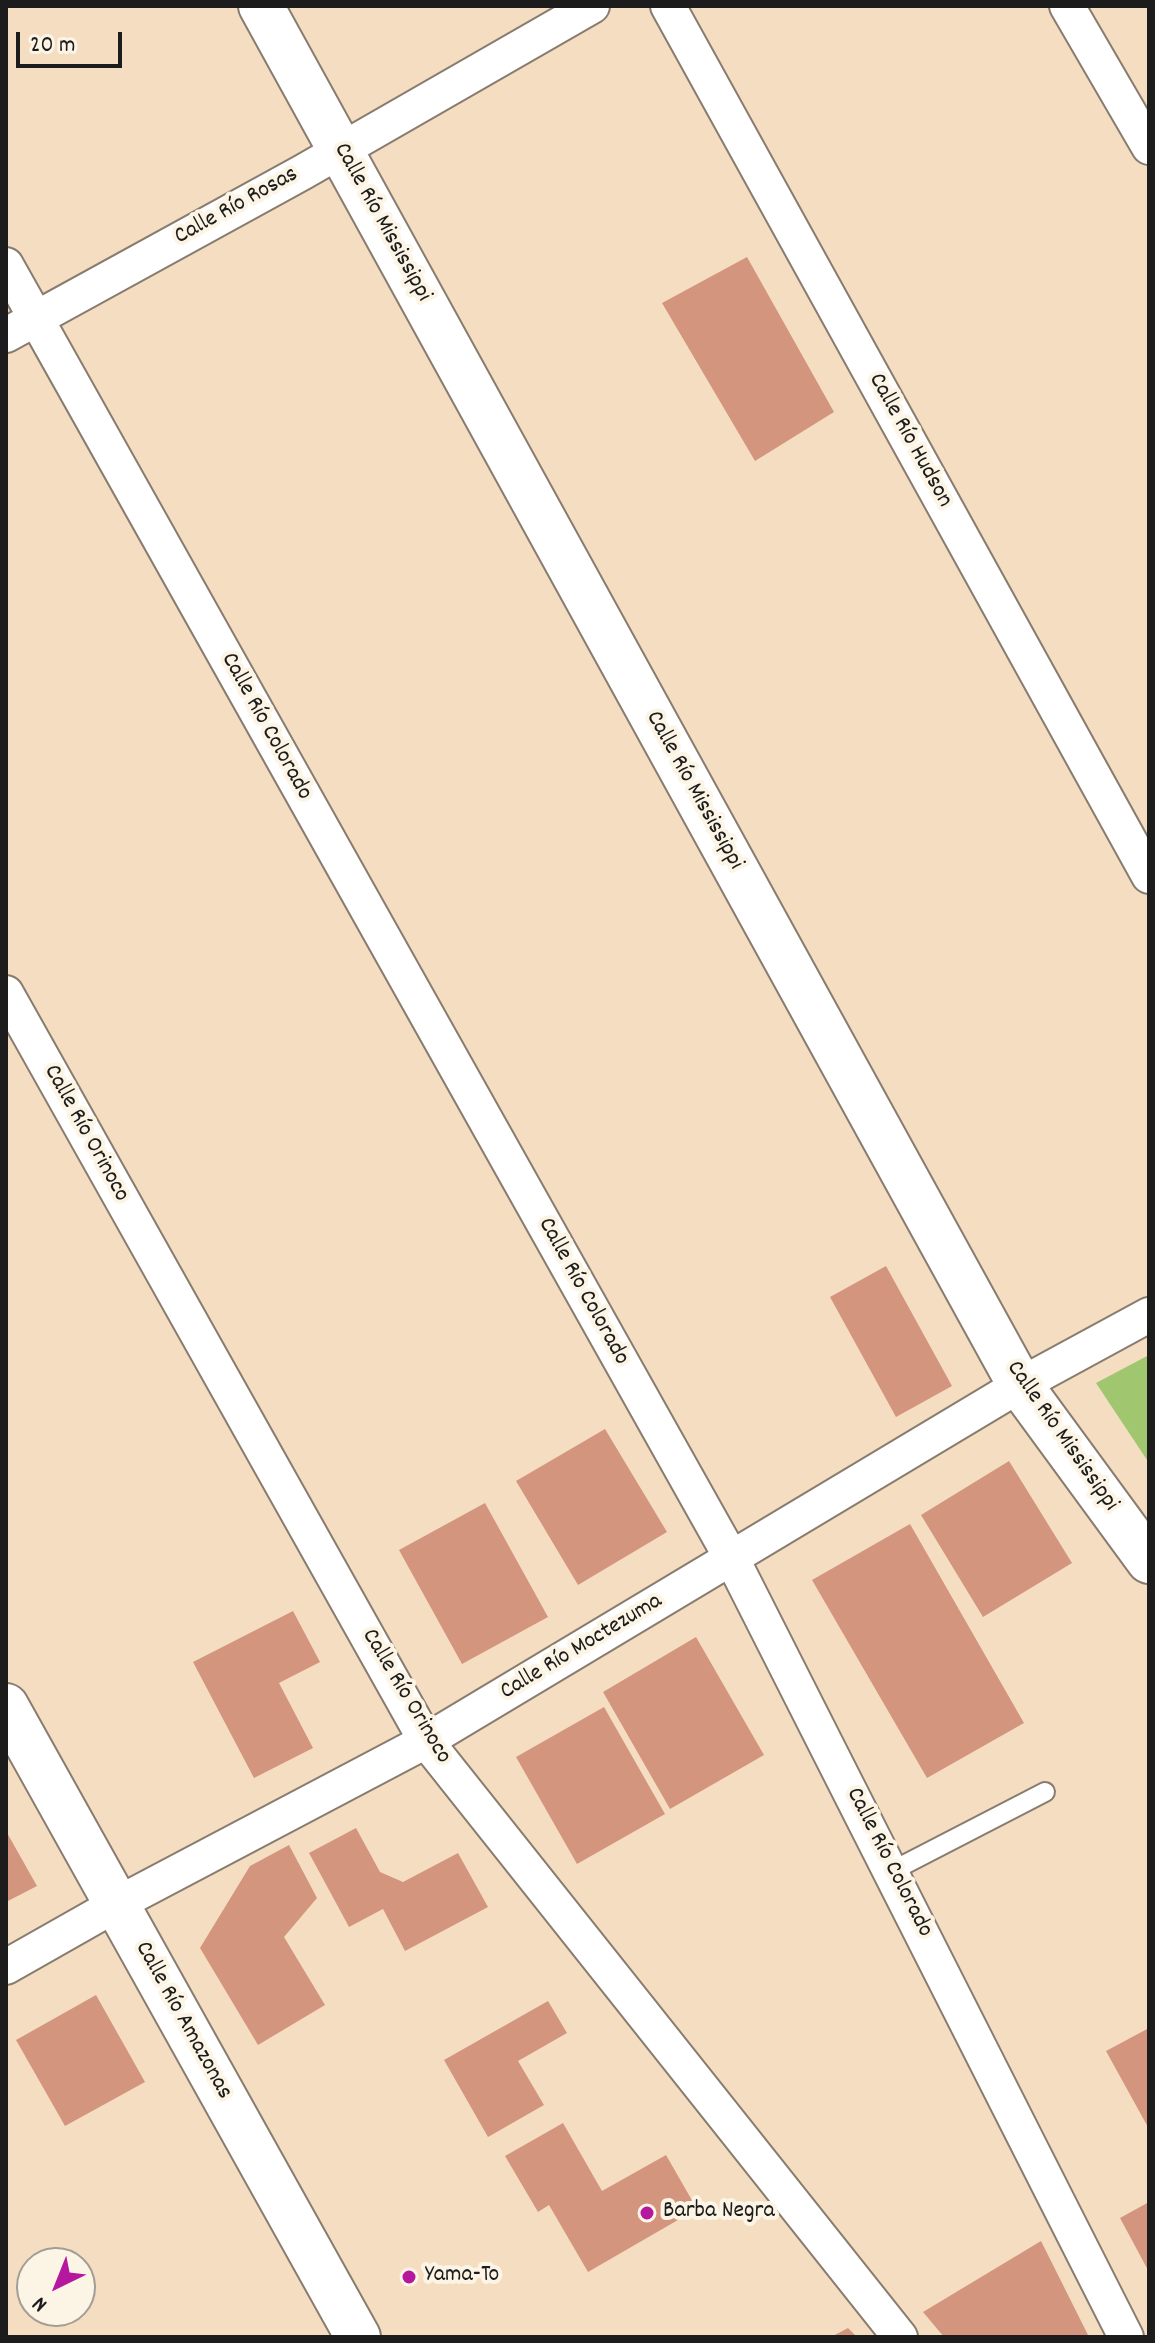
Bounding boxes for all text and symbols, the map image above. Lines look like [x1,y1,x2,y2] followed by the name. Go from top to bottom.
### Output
[20,16,126,66] scale bar
[30,29,76,63] text: 20 m
[325,139,437,307] street label: Calle Río Mississippi
[170,161,304,253] street label: Calle Río Rosas
[860,369,958,513] street label: Calle Río Hudson
[213,648,317,806] street label: Calle Río Colorado
[637,707,749,875] street label: Calle Río Mississippi
[36,1061,134,1207] street label: Calle Río Orinoco
[530,1213,634,1371] street label: Calle Río Colorado
[998,1356,1124,1518] street label: Calle Río Mississippi
[496,1588,668,1708] street label: Calle Río Moctezuma
[354,1624,456,1770] street label: Calle Río Orinoco
[838,1783,938,1943] street label: Calle Río Colorado
[127,1937,237,2105] street label: Calle Río Amazonas
[663,2199,775,2227] place label: Barba Negra
[638,2204,656,2222] marker: Barba Negra
[16,2247,96,2327] north arrow
[425,2263,499,2291] place label: Yama-To
[400,2268,418,2286] marker: Yama-To
[26,2288,55,2318] text: N

